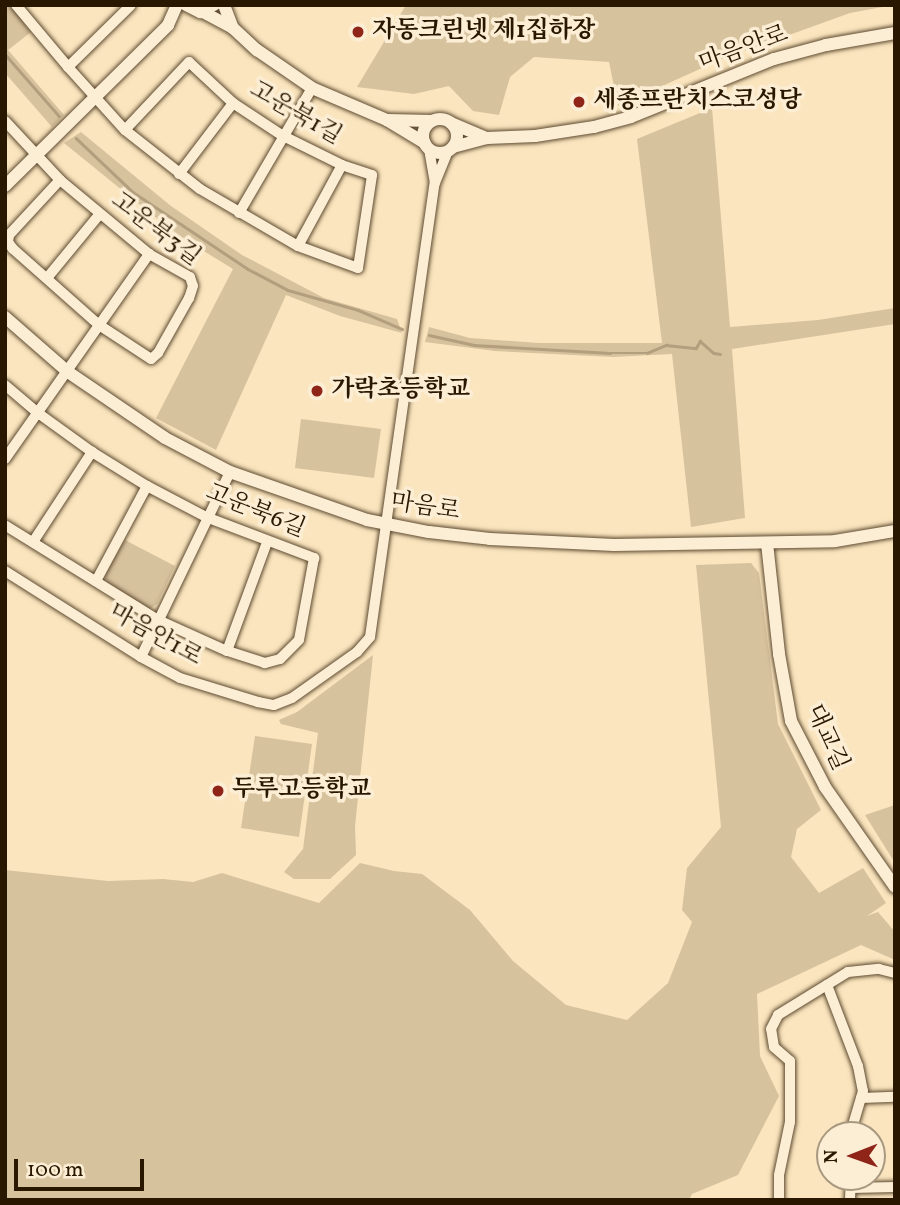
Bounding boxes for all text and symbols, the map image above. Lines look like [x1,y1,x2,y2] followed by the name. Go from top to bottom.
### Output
[372,18,595,46] place label: 자동크린넷 제1집하장
[696,21,792,79] street label: 마음안로
[350,24,366,40] marker: 자동크린넷 제1집하장
[244,76,346,152] street label: 고운북1길
[593,88,802,116] place label: 세종프란치스코성당
[571,94,587,110] marker: 세종프란치스코성당
[104,187,206,273] street label: 고운북3길
[331,377,470,405] place label: 가락초등학교
[309,383,325,399] marker: 가락초등학교
[201,479,309,545] street label: 고운북6길
[388,488,462,528] street label: 마음로
[103,599,207,673] street label: 마음안1로
[799,700,853,776] street label: 대교길
[232,777,371,805] place label: 두루고등학교
[210,783,226,799] marker: 두루고등학교
[816,1121,886,1191] north arrow
[18,1146,147,1190] scale bar
[819,1149,845,1163] text: N
[27,1156,84,1185] text: 100 m

